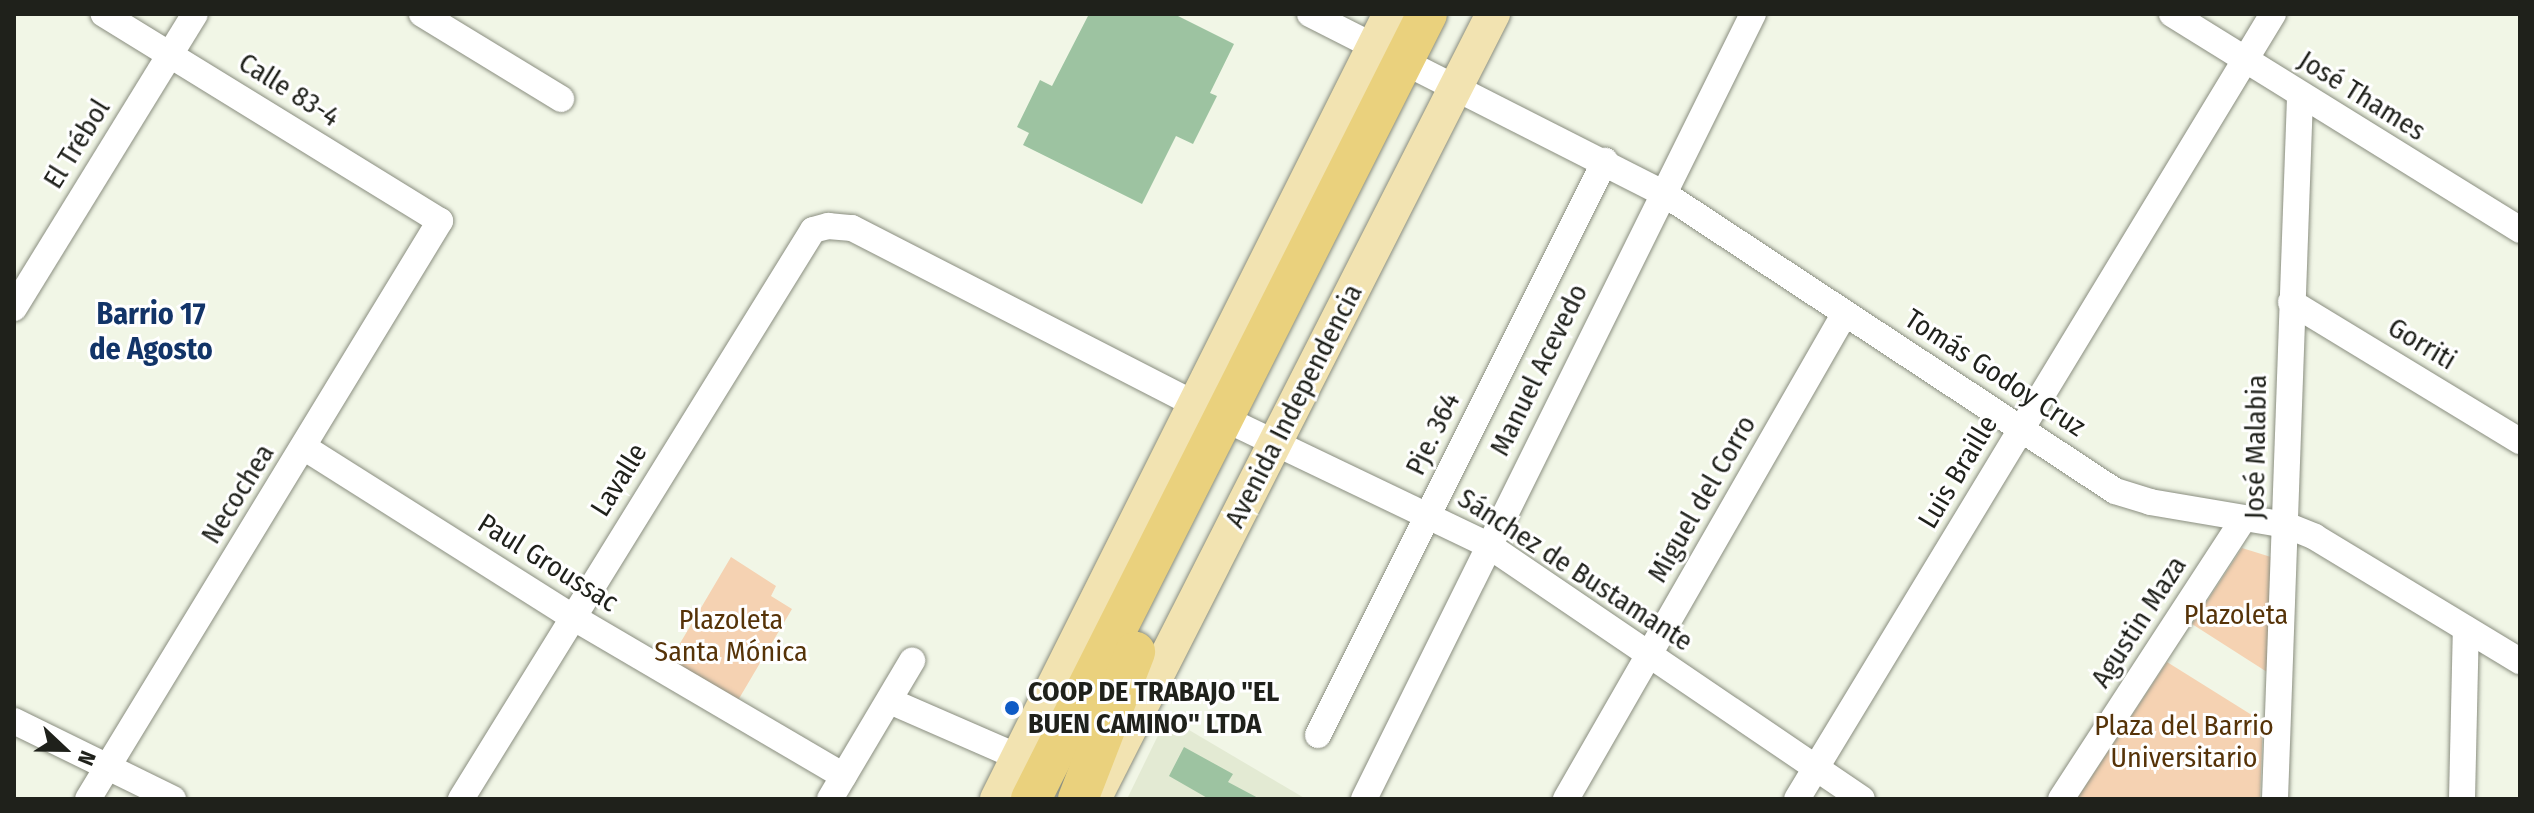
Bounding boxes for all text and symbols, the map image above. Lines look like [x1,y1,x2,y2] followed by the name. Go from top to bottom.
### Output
[2292,44,2432,148] street label: José Thames
[232,46,346,134] street label: Calle 83-4
[37,93,117,195] street label: El Trébol
[1218,279,1370,533] street label: Avenida Independencia
[1483,279,1595,461] street label: Manuel Acevedo
[89,296,213,366] district label: Barrio 17 de Agosto
[1898,302,2092,444] street label: Tomás Godoy Cruz
[2382,311,2462,377] street label: Gorriti
[2238,374,2274,520] street label: José Malabia
[1399,387,1467,481] street label: Pje. 364
[1911,409,2005,535] street label: Luis Braille
[1641,410,1763,588] street label: Miguel del Corro
[584,437,654,523] street label: Lavalle
[194,438,282,550] street label: Necochea
[1451,482,1699,658] street label: Sánchez de Bustamante
[472,507,624,619] street label: Paul Groussac
[2084,550,2194,694] street label: Agustin Maza
[2184,598,2288,632] park label: Plazoleta
[654,603,808,669] park label: Plazoleta Santa Mónica
[1028,675,1279,741] place label: COOP DE TRABAJO "EL BUEN CAMINO" LTDA
[1003,699,1021,717] marker: COOP DE TRABAJO "EL BUEN CAMINO" LTDA
[24,709,104,789] north arrow
[2094,709,2274,775] park label: Plaza del Barrio Universitario
[72,747,102,769] text: N

